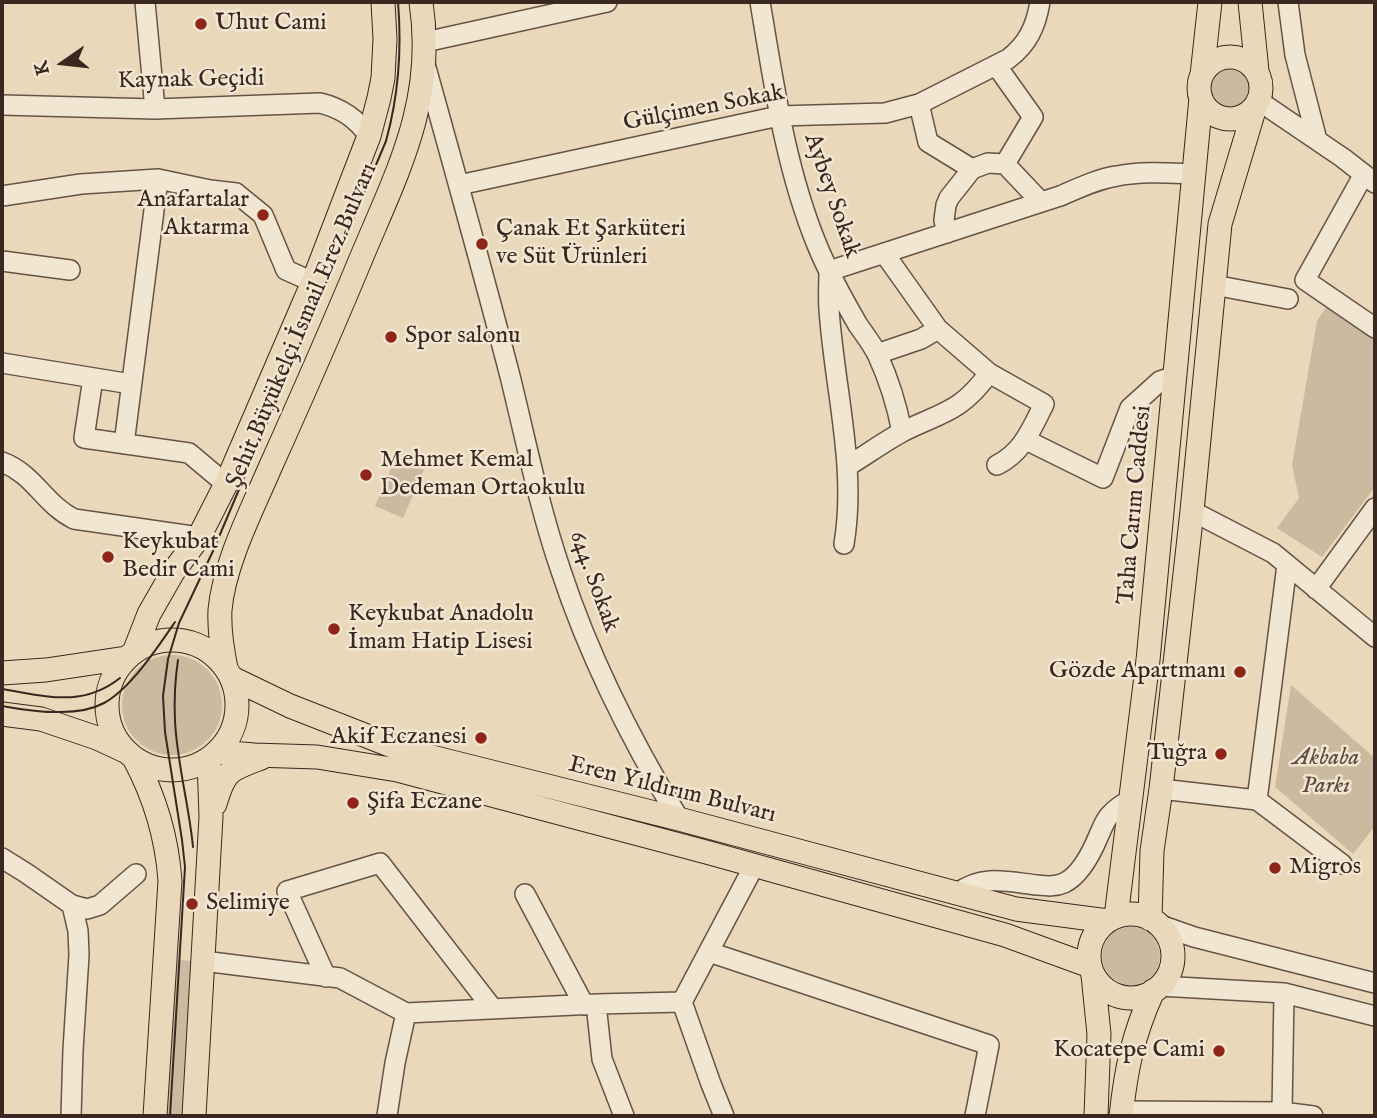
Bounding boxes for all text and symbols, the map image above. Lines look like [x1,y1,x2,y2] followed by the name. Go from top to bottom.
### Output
[215,10,327,38] place label: Uhut Cami
[193,16,209,32] marker: Uhut Cami
[28,28,98,98] north arrow
[29,59,56,78] text: K
[118,65,264,97] street label: Kaynak Geçidi
[621,79,787,139] street label: Gülçimen Sokak
[796,130,866,262] street label: Aybey Sokak
[221,159,385,493] street label: Şehit Büyükelçi İsmail Erez Bulvarı
[137,187,249,243] place label: Anafartalar Aktarma
[255,207,271,223] marker: Anafartalar Aktarma
[496,216,686,272] place label: Çanak Et Şarküteri ve Süt Ürünleri
[474,236,490,252] marker: Çanak Et Şarküteri ve Süt Ürünleri
[405,323,520,351] place label: Spor salonu
[383,329,399,345] marker: Spor salonu
[1113,404,1159,606] street label: Taha Carım Caddesi
[380,447,585,503] place label: Mehmet Kemal Dedeman Ortaokulu
[358,467,374,483] marker: Mehmet Kemal Dedeman Ortaokulu
[561,527,625,637] street label: 644. Sokak
[122,529,235,585] place label: Keykubat Bedir Cami
[100,549,116,565] marker: Keykubat Bedir Cami
[348,601,534,657] place label: Keykubat Anadolu İmam Hatip Lisesi
[326,621,342,637] marker: Keykubat Anadolu İmam Hatip Lisesi
[1049,658,1226,686] place label: Gözde Apartmanı
[1232,664,1248,680] marker: Gözde Apartmanı
[330,724,467,752] place label: Akif Eczanesi
[473,730,489,746] marker: Akif Eczanesi
[1147,740,1207,768] place label: Tuğra
[1293,745,1359,801] park label: Akbaba Parkı
[1213,746,1229,762] marker: Tuğra
[565,751,779,831] street label: Eren Yıldırım Bulvarı
[367,789,482,817] place label: Şifa Eczane
[345,795,361,811] marker: Şifa Eczane
[1289,854,1361,882] place label: Migros
[1267,860,1283,876] marker: Migros
[206,890,290,918] place label: Selimiye
[184,896,200,912] marker: Selimiye
[1053,1037,1205,1065] place label: Kocatepe Cami
[1211,1043,1227,1059] marker: Kocatepe Cami

